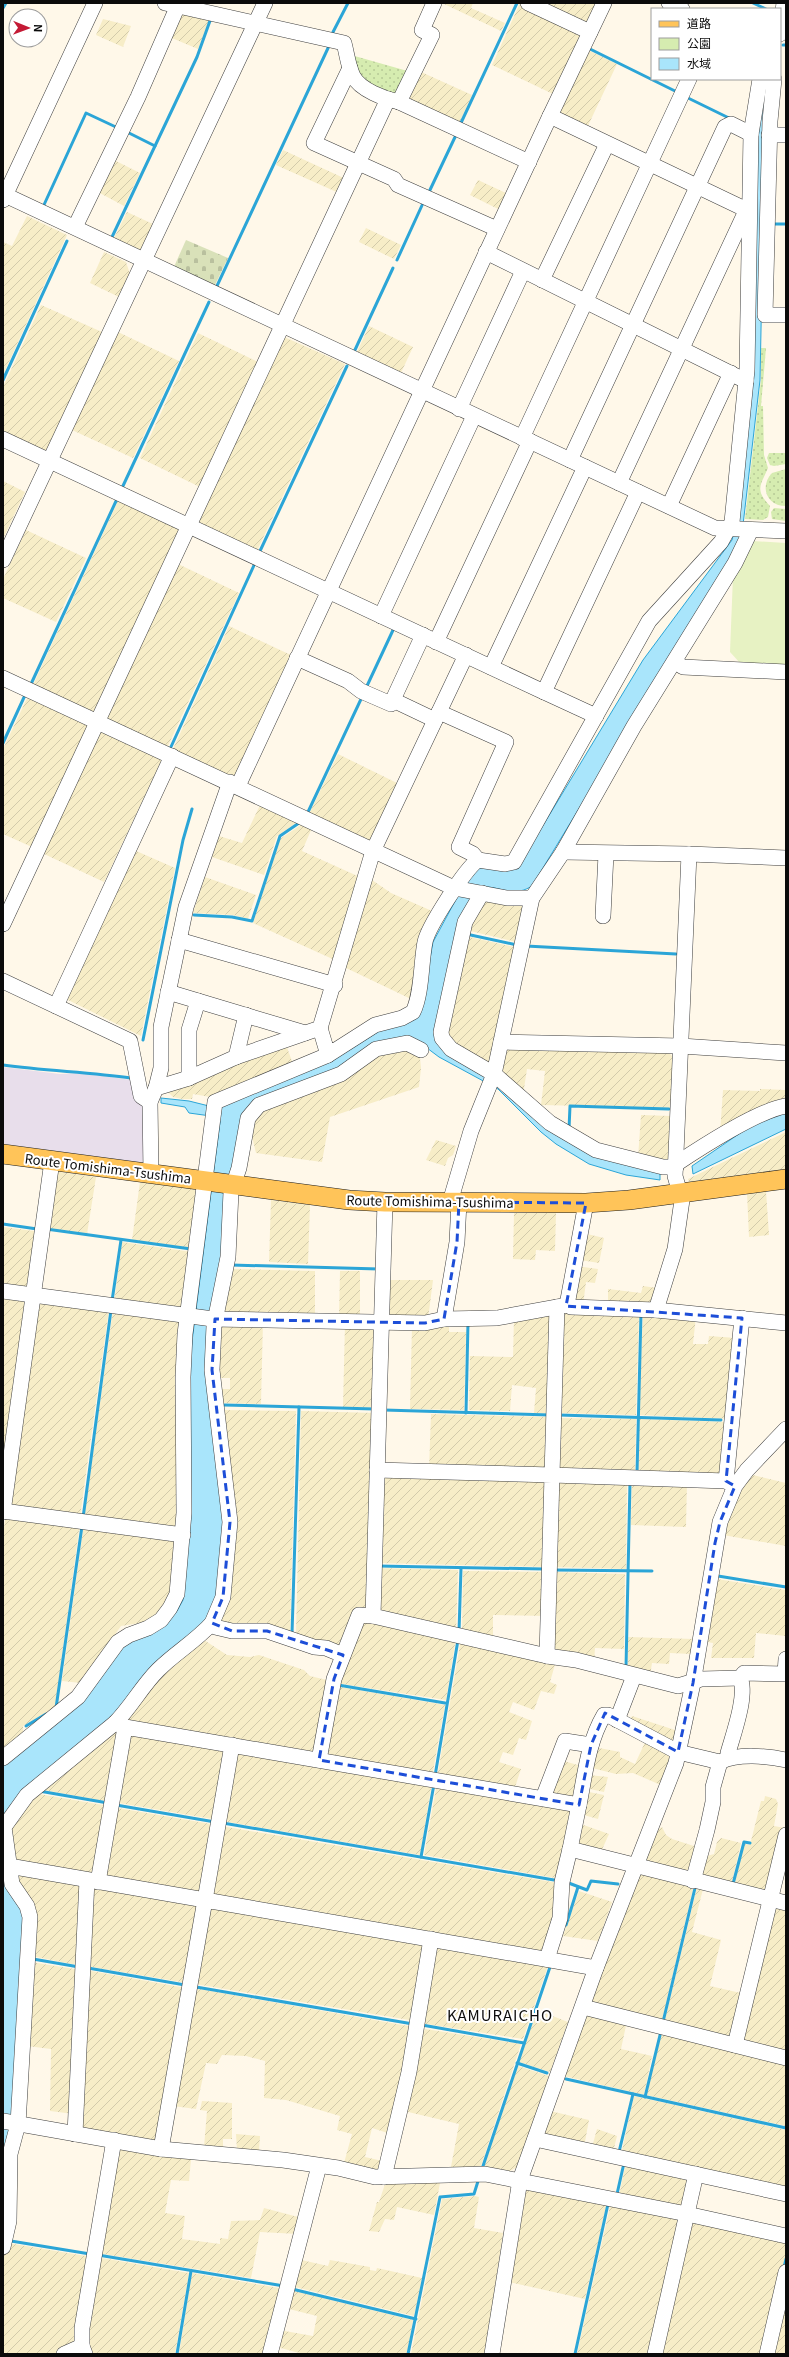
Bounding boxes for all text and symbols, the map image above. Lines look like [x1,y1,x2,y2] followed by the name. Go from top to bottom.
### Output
[8,8,48,48] north arrow
[651,8,781,80] legend
[687,14,711,31] text: 道路
[31,24,47,32] text: N
[687,34,711,51] text: 公園
[687,54,711,71] text: 水域
[24,1148,192,1188] street label: Route Tomishima-Tsushima
[346,1190,514,1212] street label: Route Tomishima-Tsushima
[447,2004,553,2025] district label: KAMURAICHO

